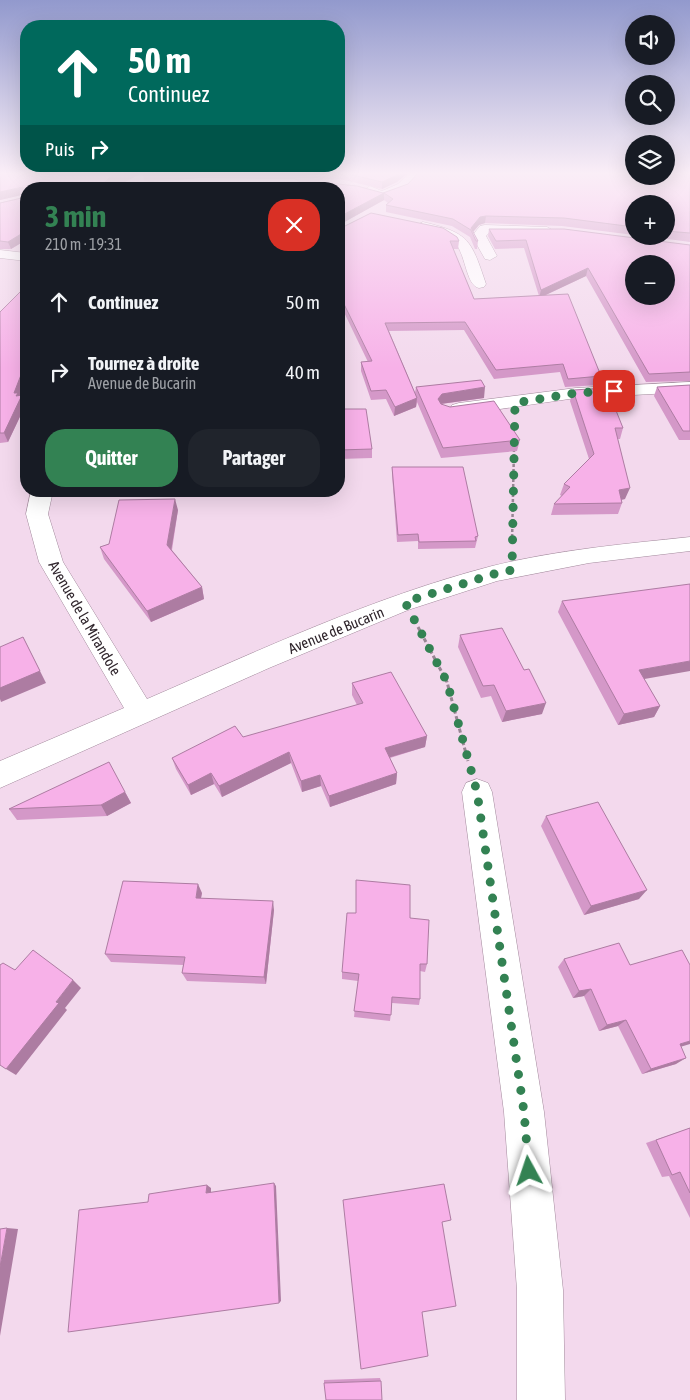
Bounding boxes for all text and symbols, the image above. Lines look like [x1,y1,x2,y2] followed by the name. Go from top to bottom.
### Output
[625,15,675,305] map controls
[625,15,675,65] button: sound
[45,40,110,105] icon: ahead
[128,40,191,80] text: 50 m
[625,75,675,125] button: search
[128,81,210,107] text: Continuez
[85,135,113,163] icon: right
[625,135,675,185] button: layers
[45,138,75,160] text: Puis
[625,195,675,245] button: +
[45,199,106,233] text: 3 min
[268,199,320,251] button: close
[45,235,122,253] text: 210 m · 19:31
[625,255,675,305] button: −
[45,288,73,316] icon: ahead
[88,291,158,313] text: Continuez
[286,291,320,313] text: 50 m
[88,352,199,374] text: Tournez à droite
[45,358,73,386] icon: right
[286,361,320,383] text: 40 m
[593,370,635,412] pin
[88,374,196,392] text: Avenue de Bucarin
[600,377,628,405] icon: arrive
[45,429,178,487] button: Quitter
[188,429,320,487] button: Partager
[45,558,125,678] street label: Avenue de la Mirandole
[286,603,386,657] street label: Avenue de Bucarin
[502,1144,554,1196] position arrow

